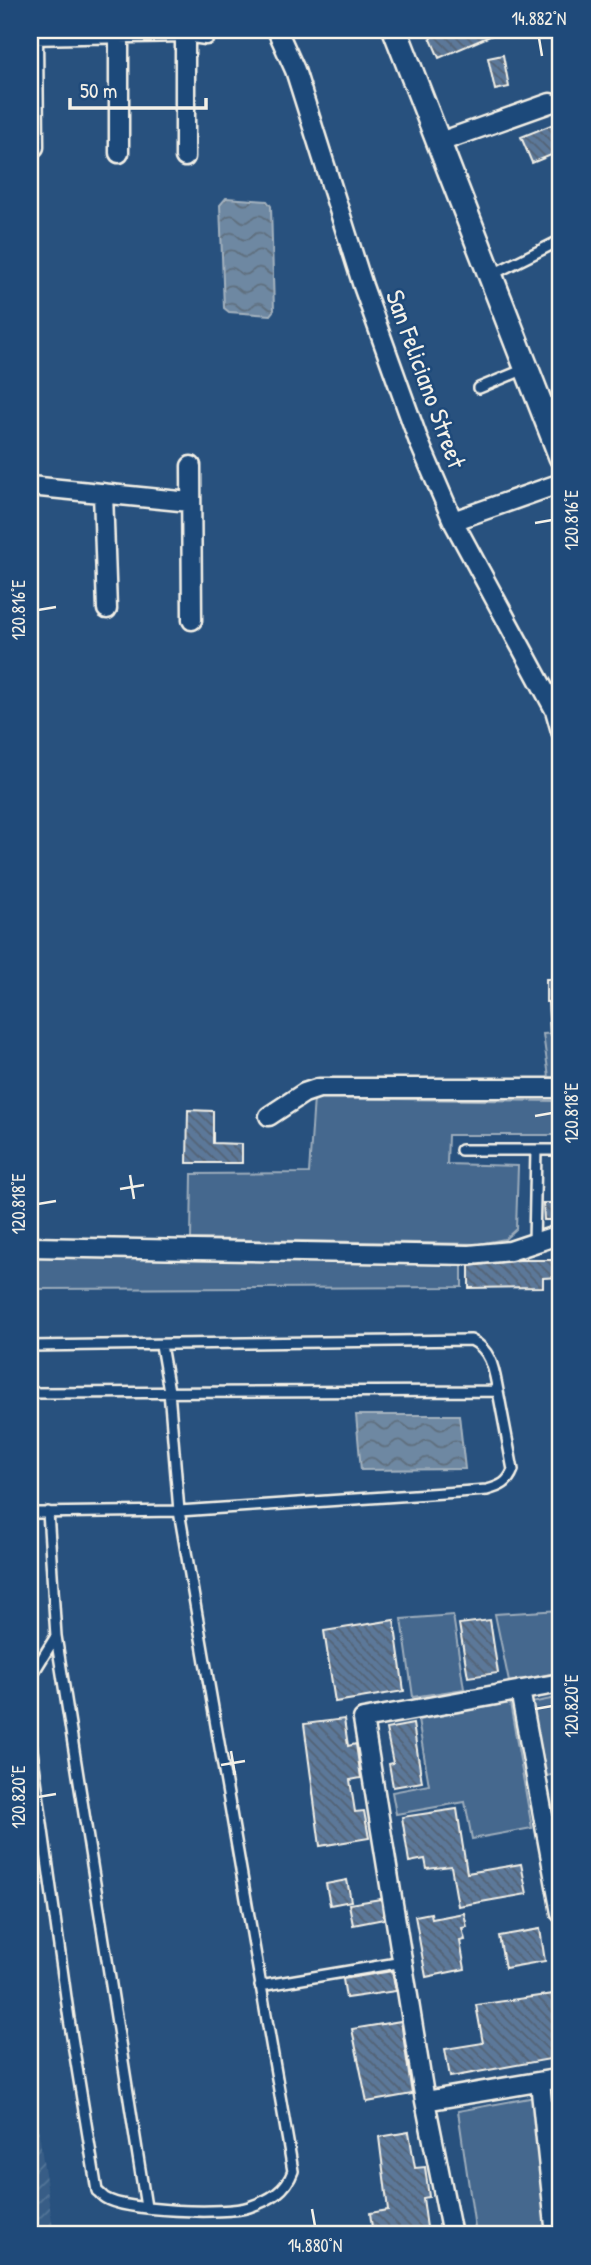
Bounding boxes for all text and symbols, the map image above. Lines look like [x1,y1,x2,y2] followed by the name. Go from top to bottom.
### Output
[512,6,566,31] text: 14.882°N
[70,66,206,110] scale bar
[80,76,117,105] text: 50 m
[378,285,475,474] street label: San Feliciano Street
[559,490,584,550] text: 120.816°E
[6,580,31,640] text: 120.816°E
[559,1082,584,1144] text: 120.818°E
[6,1173,31,1235] text: 120.818°E
[559,1674,584,1738] text: 120.820°E
[6,1765,31,1829] text: 120.820°E
[288,2233,342,2258] text: 14.880°N

